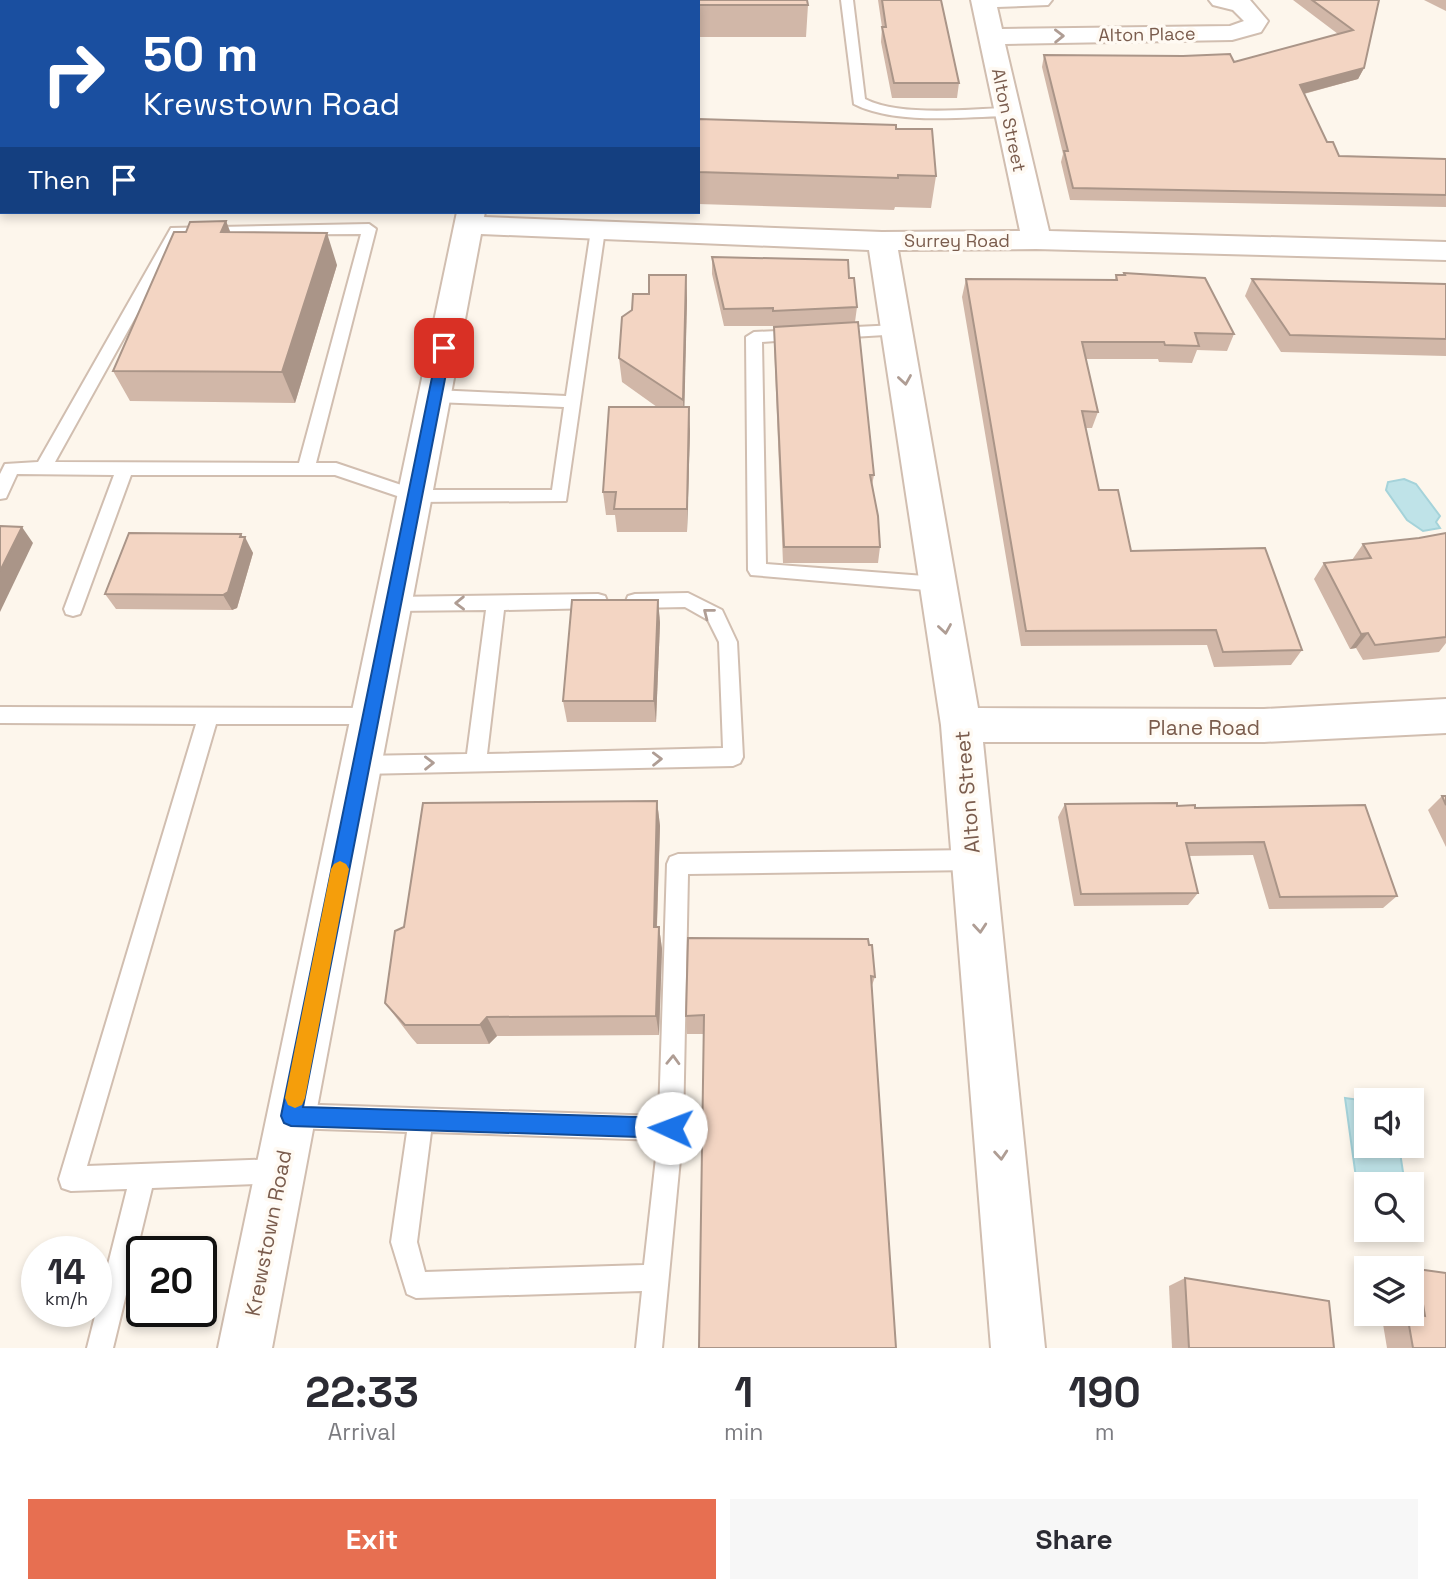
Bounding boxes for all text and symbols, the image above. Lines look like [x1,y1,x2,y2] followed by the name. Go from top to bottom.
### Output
[1098,22,1196,46] street label: Alton Place
[143,23,258,85] text: 50 m
[28,28,119,119] icon: right
[1054,28,1065,44] one-way arrow
[987,66,1031,174] street label: Alton Street
[143,84,400,124] text: Krewstown Road
[105,161,143,199] icon: arrive
[28,163,91,197] text: Then
[904,229,1010,252] street label: Surrey Road
[414,318,474,378] pin
[425,329,463,367] icon: arrive
[897,375,912,386] one-way arrow
[455,596,466,611] one-way arrow
[703,609,716,621] one-way arrow
[937,623,952,635] one-way arrow
[1148,714,1260,741] street label: Plane Road
[948,730,986,854] street label: Alton Street
[652,751,663,766] one-way arrow
[424,756,435,771] one-way arrow
[972,923,987,934] one-way arrow
[665,1054,680,1065] one-way arrow
[1354,1088,1424,1326] map controls
[1354,1088,1424,1158] button: sound
[634,1091,708,1165] position arrow
[239,1148,297,1318] street label: Krewstown Road
[993,1150,1008,1161] one-way arrow
[1354,1172,1424,1242] button: search
[126,1236,217,1327] speed limit sign: 20
[47,1250,86,1294] text: 14
[1354,1256,1424,1326] button: layers
[45,1287,88,1310] text: km/h
[305,1366,419,1419] text: 22:33
[734,1366,753,1419] text: 1
[1069,1366,1141,1419] text: 190
[328,1417,396,1447] text: Arrival
[724,1417,763,1447] text: min
[1095,1417,1115,1447] text: m
[28,1499,716,1579] button: Exit
[730,1499,1418,1579] button: Share

